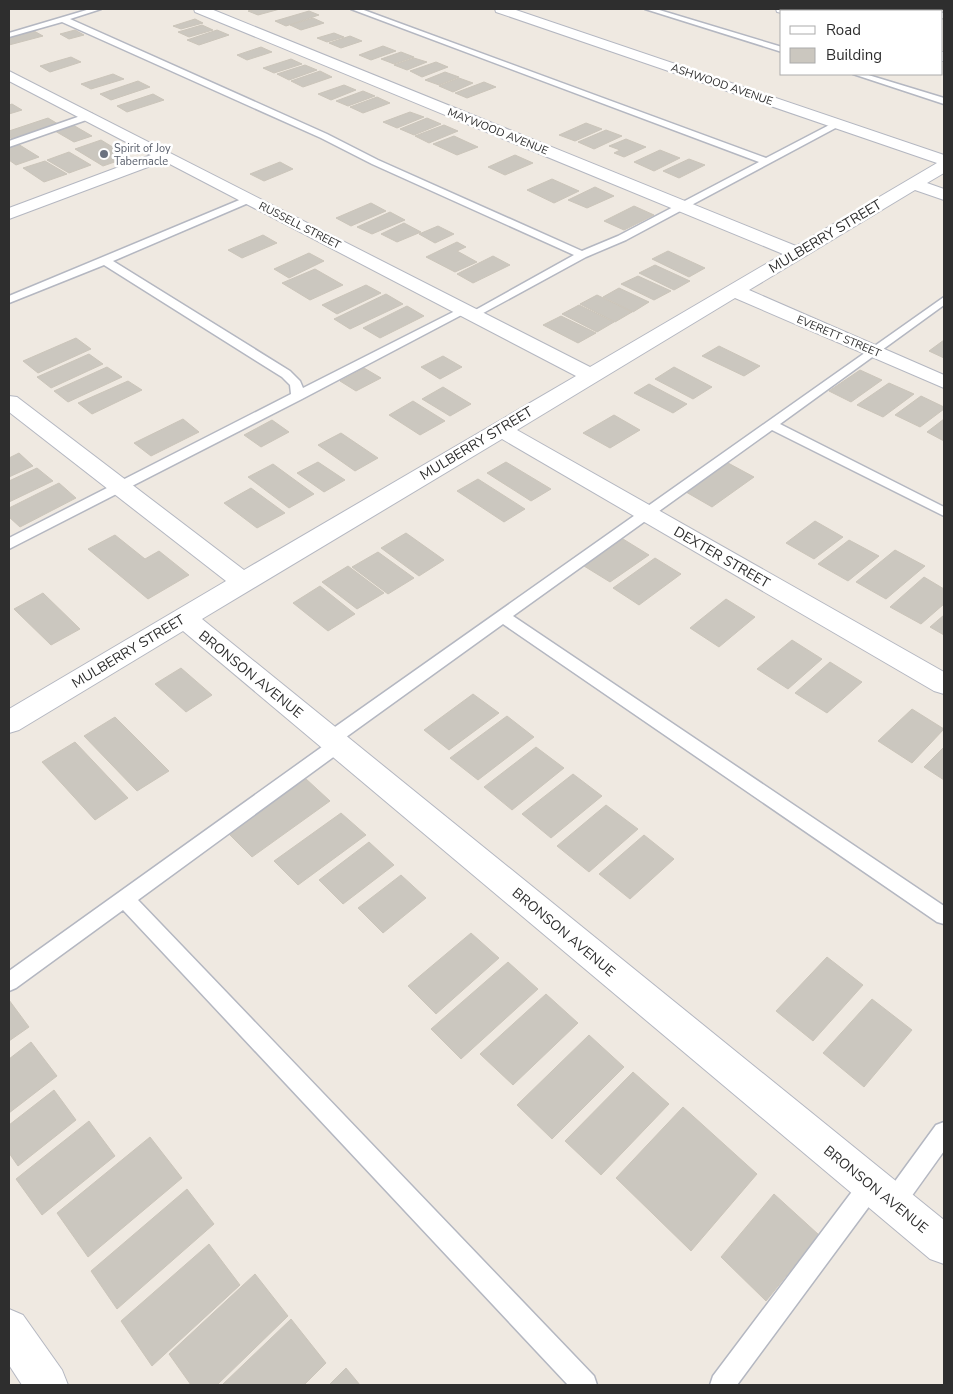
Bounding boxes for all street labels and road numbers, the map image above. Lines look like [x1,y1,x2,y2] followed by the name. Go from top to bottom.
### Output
[669,60,775,109] street label: ASHWOOD AVENUE
[445,104,550,158] street label: MAYWOOD AVENUE
[765,195,886,278] street label: MULBERRY STREET
[256,198,344,253] street label: RUSSELL STREET
[794,312,884,361] street label: EVERETT STREET
[416,402,537,485] street label: MULBERRY STREET
[670,522,774,593] street label: DEXTER STREET
[68,610,189,693] street label: MULBERRY STREET
[195,626,307,722] street label: BRONSON AVENUE
[508,884,619,981] street label: BRONSON AVENUE
[820,1141,932,1237] street label: BRONSON AVENUE

